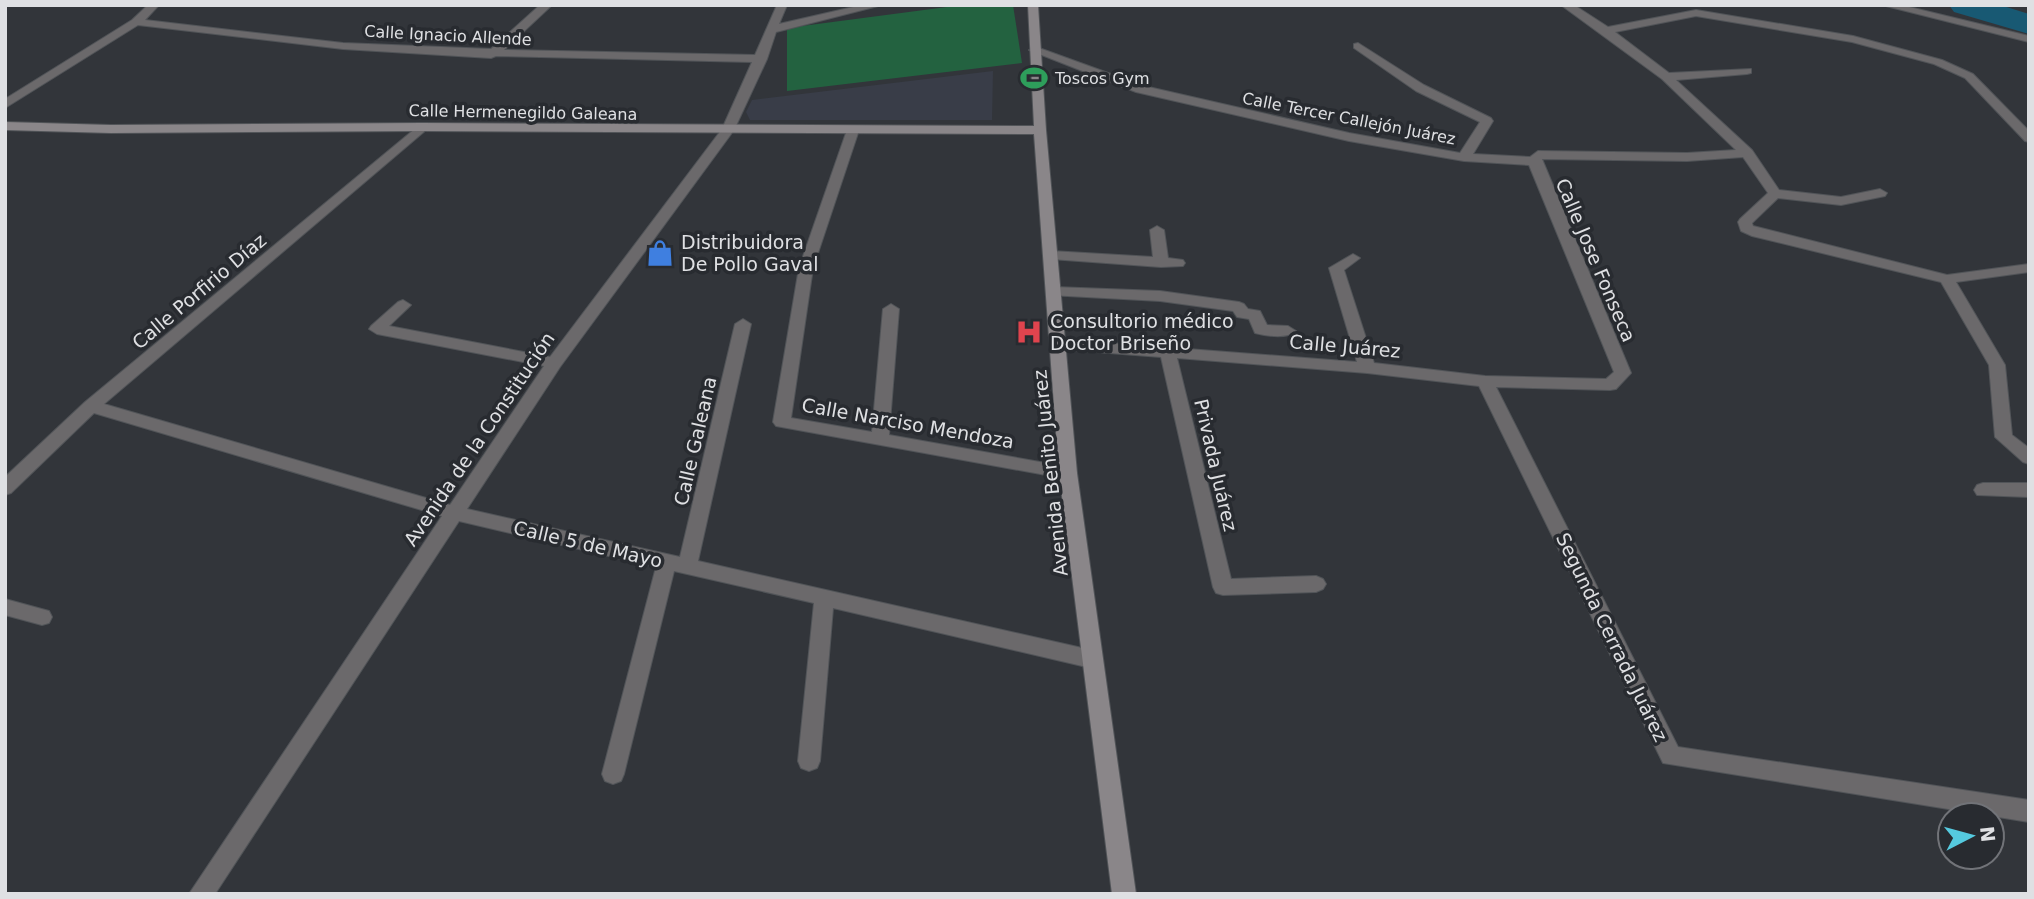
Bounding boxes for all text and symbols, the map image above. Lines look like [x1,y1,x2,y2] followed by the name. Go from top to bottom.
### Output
[364,22,532,49] street label: Calle Ignacio Allende
[1019,63,1049,93] sports icon: Toscos Gym
[1054,69,1150,88] place label: Toscos Gym
[1241,89,1457,148] street label: Calle Tercer Callejón Juárez
[408,101,637,124] street label: Calle Hermenegildo Galeana
[1552,175,1640,345] street label: Calle Jose Fonseca
[128,229,270,353] street label: Calle Porfirio Díaz
[681,231,819,275] place label: Distribuidora De Pollo Gaval
[645,238,675,268] shop icon: Distribuidora De Pollo Gaval
[1050,310,1234,354] place label: Consultorio médico Doctor Briseño
[1014,317,1044,347] hospital icon: Consultorio médico Doctor Briseño
[399,328,559,550] street label: Avenida de la Constitución
[1288,330,1402,362] street label: Calle Juárez
[1028,369,1072,577] street label: Avenida Benito Juárez
[669,374,721,508] street label: Calle Galeana
[800,393,1016,453] street label: Calle Narciso Mendoza
[1190,397,1242,533] street label: Privada Juárez
[511,516,665,572] street label: Calle 5 de Mayo
[1552,529,1672,745] street label: Segunda Cerrada Juárez
[1936,801,2006,871] north arrow
[1976,825,2000,843] text: N

